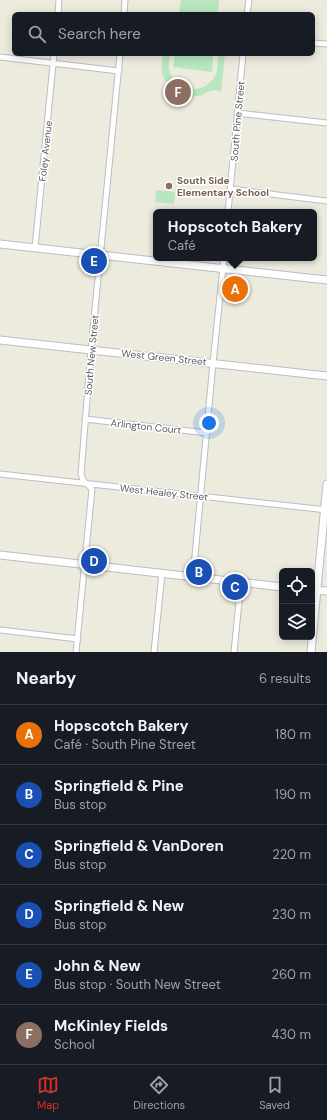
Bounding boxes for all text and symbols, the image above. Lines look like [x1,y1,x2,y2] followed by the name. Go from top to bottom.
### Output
[12,12,315,56] search box
[26,23,48,45] icon: search
[58,24,141,44] text: Search here
[165,77,191,107] pin: F
[228,80,247,162] street label: South Pine Street
[36,120,55,182] street label: Foley Avenue
[177,174,269,199] place label: South Side Elementary School
[164,181,174,191] marker: South Side Elementary School
[153,209,317,261] popup
[168,217,302,237] text: Hopscotch Bakery
[168,237,196,254] text: Café
[81,246,107,276] pin: E
[222,274,248,304] pin: A
[82,314,102,396] street label: South New Street
[121,347,207,368] street label: West Green Street
[199,413,219,433] your location
[110,416,182,437] street label: Arlington Court
[119,481,209,504] street label: West Healey Street
[81,546,107,576] pin: D
[186,557,212,587] pin: B
[279,568,315,640] map controls
[279,568,315,604] button: locate
[222,572,248,602] pin: C
[279,604,315,640] button: layers
[16,667,76,689] text: Nearby
[259,670,311,687] text: 6 results
[54,716,188,736] text: Hopscotch Bakery
[24,726,34,743] text: A
[275,726,311,743] text: 180 m
[54,736,196,753] text: Café · South Pine Street
[54,776,184,796] text: Springfield & Pine
[25,786,33,803] text: B
[275,786,311,803] text: 190 m
[54,796,106,813] text: Bus stop
[54,836,224,856] text: Springfield & VanDoren
[24,846,34,863] text: C
[272,846,311,863] text: 220 m
[54,856,106,873] text: Bus stop
[54,896,184,916] text: Springfield & New
[24,906,34,923] text: D
[272,906,311,923] text: 230 m
[54,916,106,933] text: Bus stop
[54,956,141,976] text: John & New
[25,966,33,983] text: E
[271,966,311,983] text: 260 m
[54,976,221,993] text: Bus stop · South New Street
[54,1016,168,1036] text: McKinley Fields
[25,1026,33,1043] text: F
[271,1026,311,1043] text: 430 m
[54,1036,95,1053] text: School
[37,1074,59,1112] tab: Map
[133,1074,185,1112] tab: Directions
[259,1074,290,1112] tab: Saved

